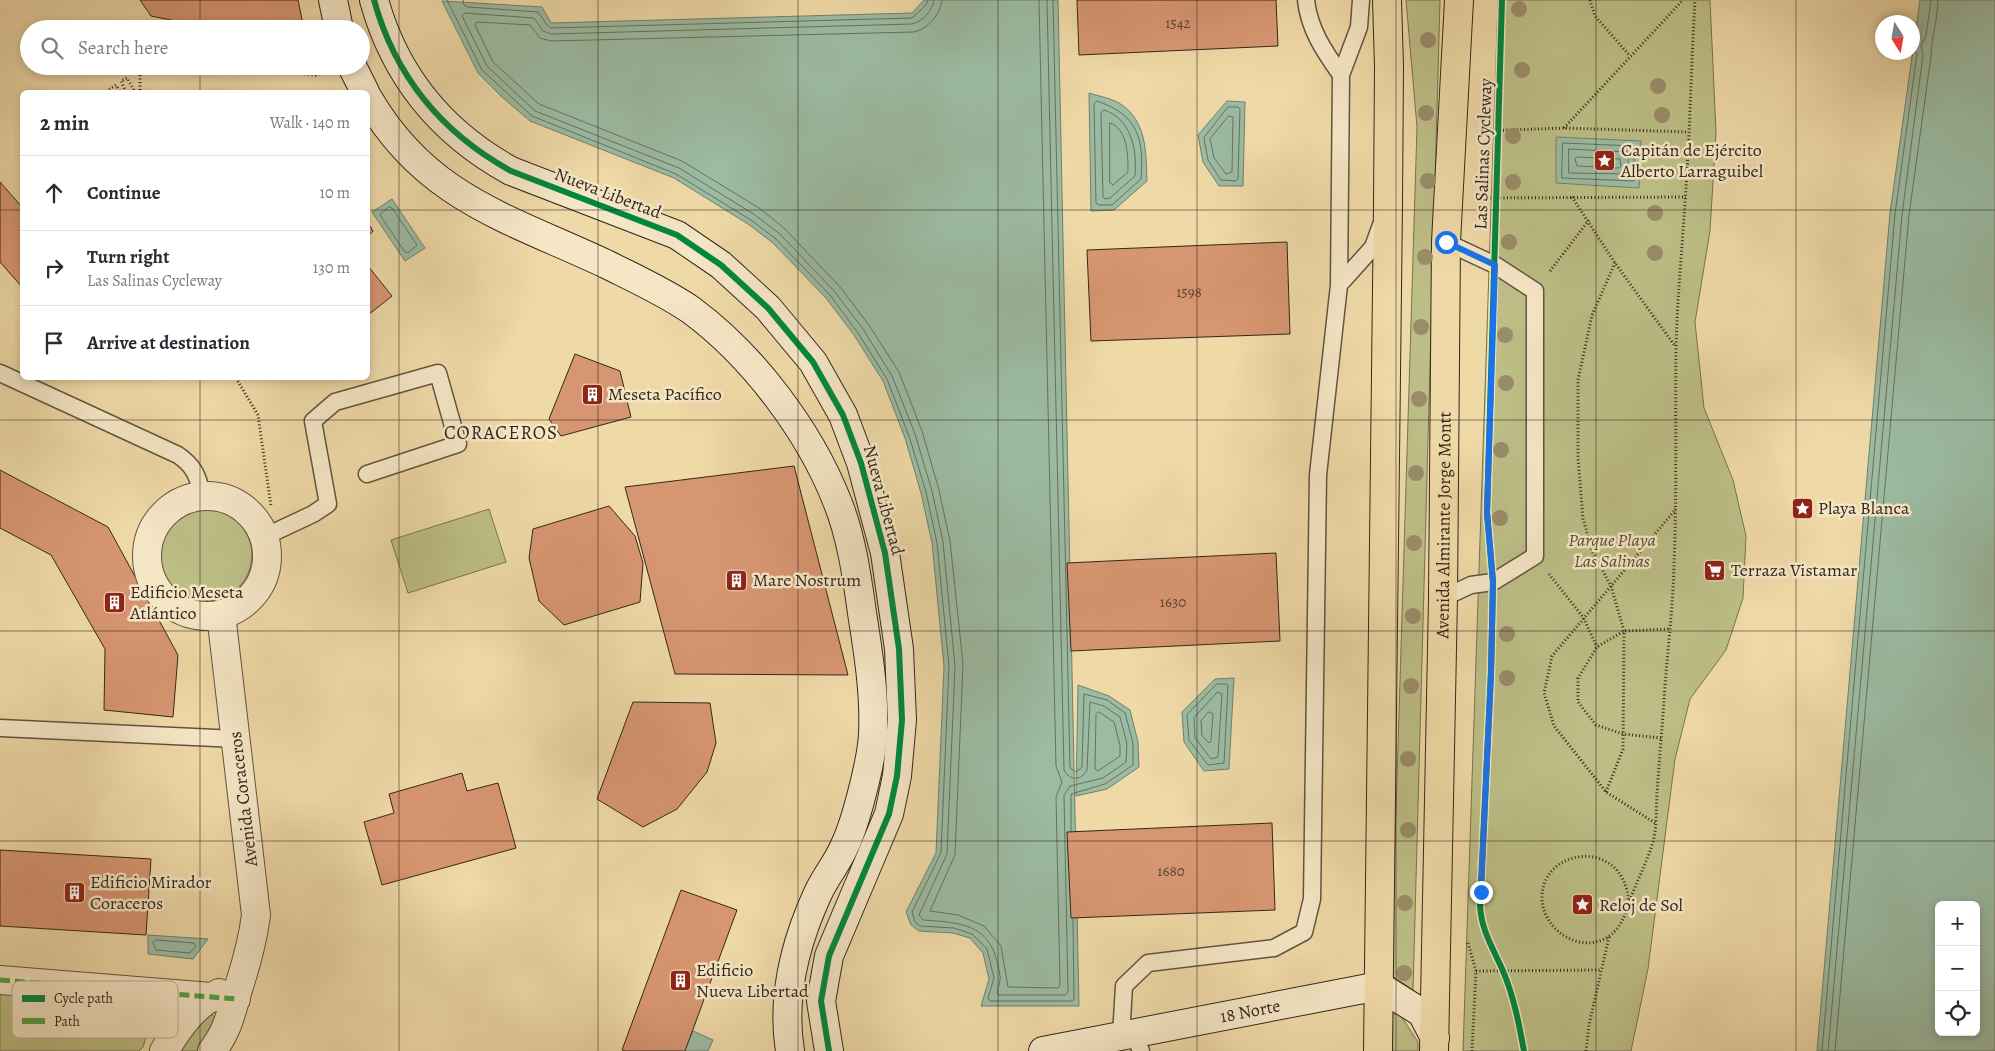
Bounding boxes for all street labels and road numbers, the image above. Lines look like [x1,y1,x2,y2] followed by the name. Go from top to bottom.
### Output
[1468,77,1498,230] street label: Las Salinas Cycleway
[551,162,665,225] street label: Nueva Libertad
[1430,411,1457,640] street label: Avenida Almirante Jorge Montt
[858,442,910,558] street label: Nueva Libertad
[223,730,263,869] street label: Avenida Coraceros
[1218,993,1282,1028] street label: 18 Norte

